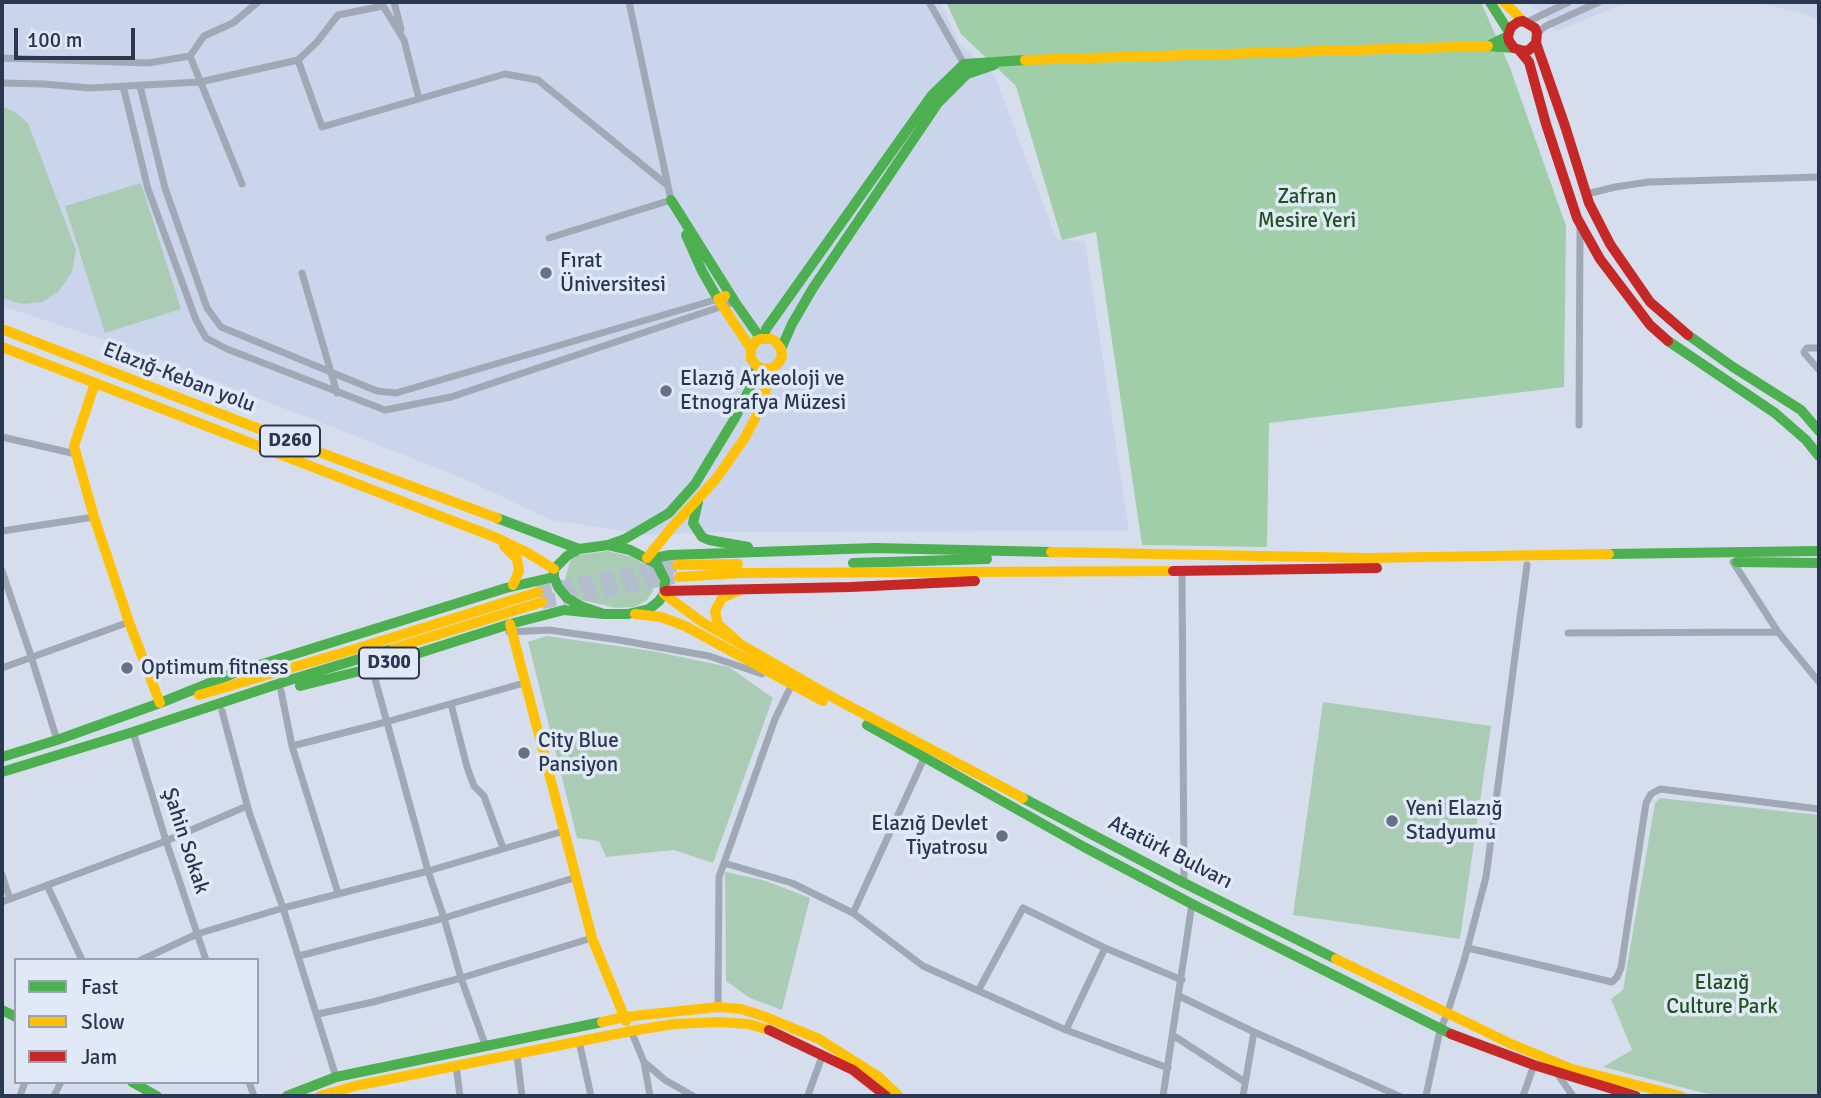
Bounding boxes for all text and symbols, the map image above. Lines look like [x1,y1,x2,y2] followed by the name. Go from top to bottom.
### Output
[18,14,138,58] scale bar
[27,27,82,53] text: 100 m
[1258,184,1356,234] park label: Zafran Mesire Yeri
[560,248,666,298] place label: Fırat Üniversitesi
[538,265,554,281] marker: Fırat Üniversitesi
[100,337,258,419] street label: Elazığ-Keban yolu
[680,366,846,416] place label: Elazığ Arkeoloji ve Etnografya Müzesi
[658,383,674,399] marker: Elazığ Arkeoloji ve Etnografya Müzesi
[260,426,320,456] road number: D260
[359,648,419,678] road number: D300
[141,655,289,681] place label: Optimum fitness
[119,660,135,676] marker: Optimum fitness
[538,728,619,778] place label: City Blue Pansiyon
[516,745,532,761] marker: City Blue Pansiyon
[156,785,214,897] street label: Şahin Sokak
[1406,796,1503,846] place label: Yeni Elazığ Stadyumu
[871,811,988,861] place label: Elazığ Devlet Tiyatrosu
[1104,811,1236,895] street label: Atatürk Bulvarı
[1384,813,1400,829] marker: Yeni Elazığ Stadyumu
[994,828,1010,844] marker: Elazığ Devlet Tiyatrosu
[14,958,259,1084] legend
[1666,970,1778,1020] park label: Elazığ Culture Park
[81,974,118,1000] text: Fast
[81,1009,125,1035] text: Slow
[81,1044,117,1070] text: Jam

